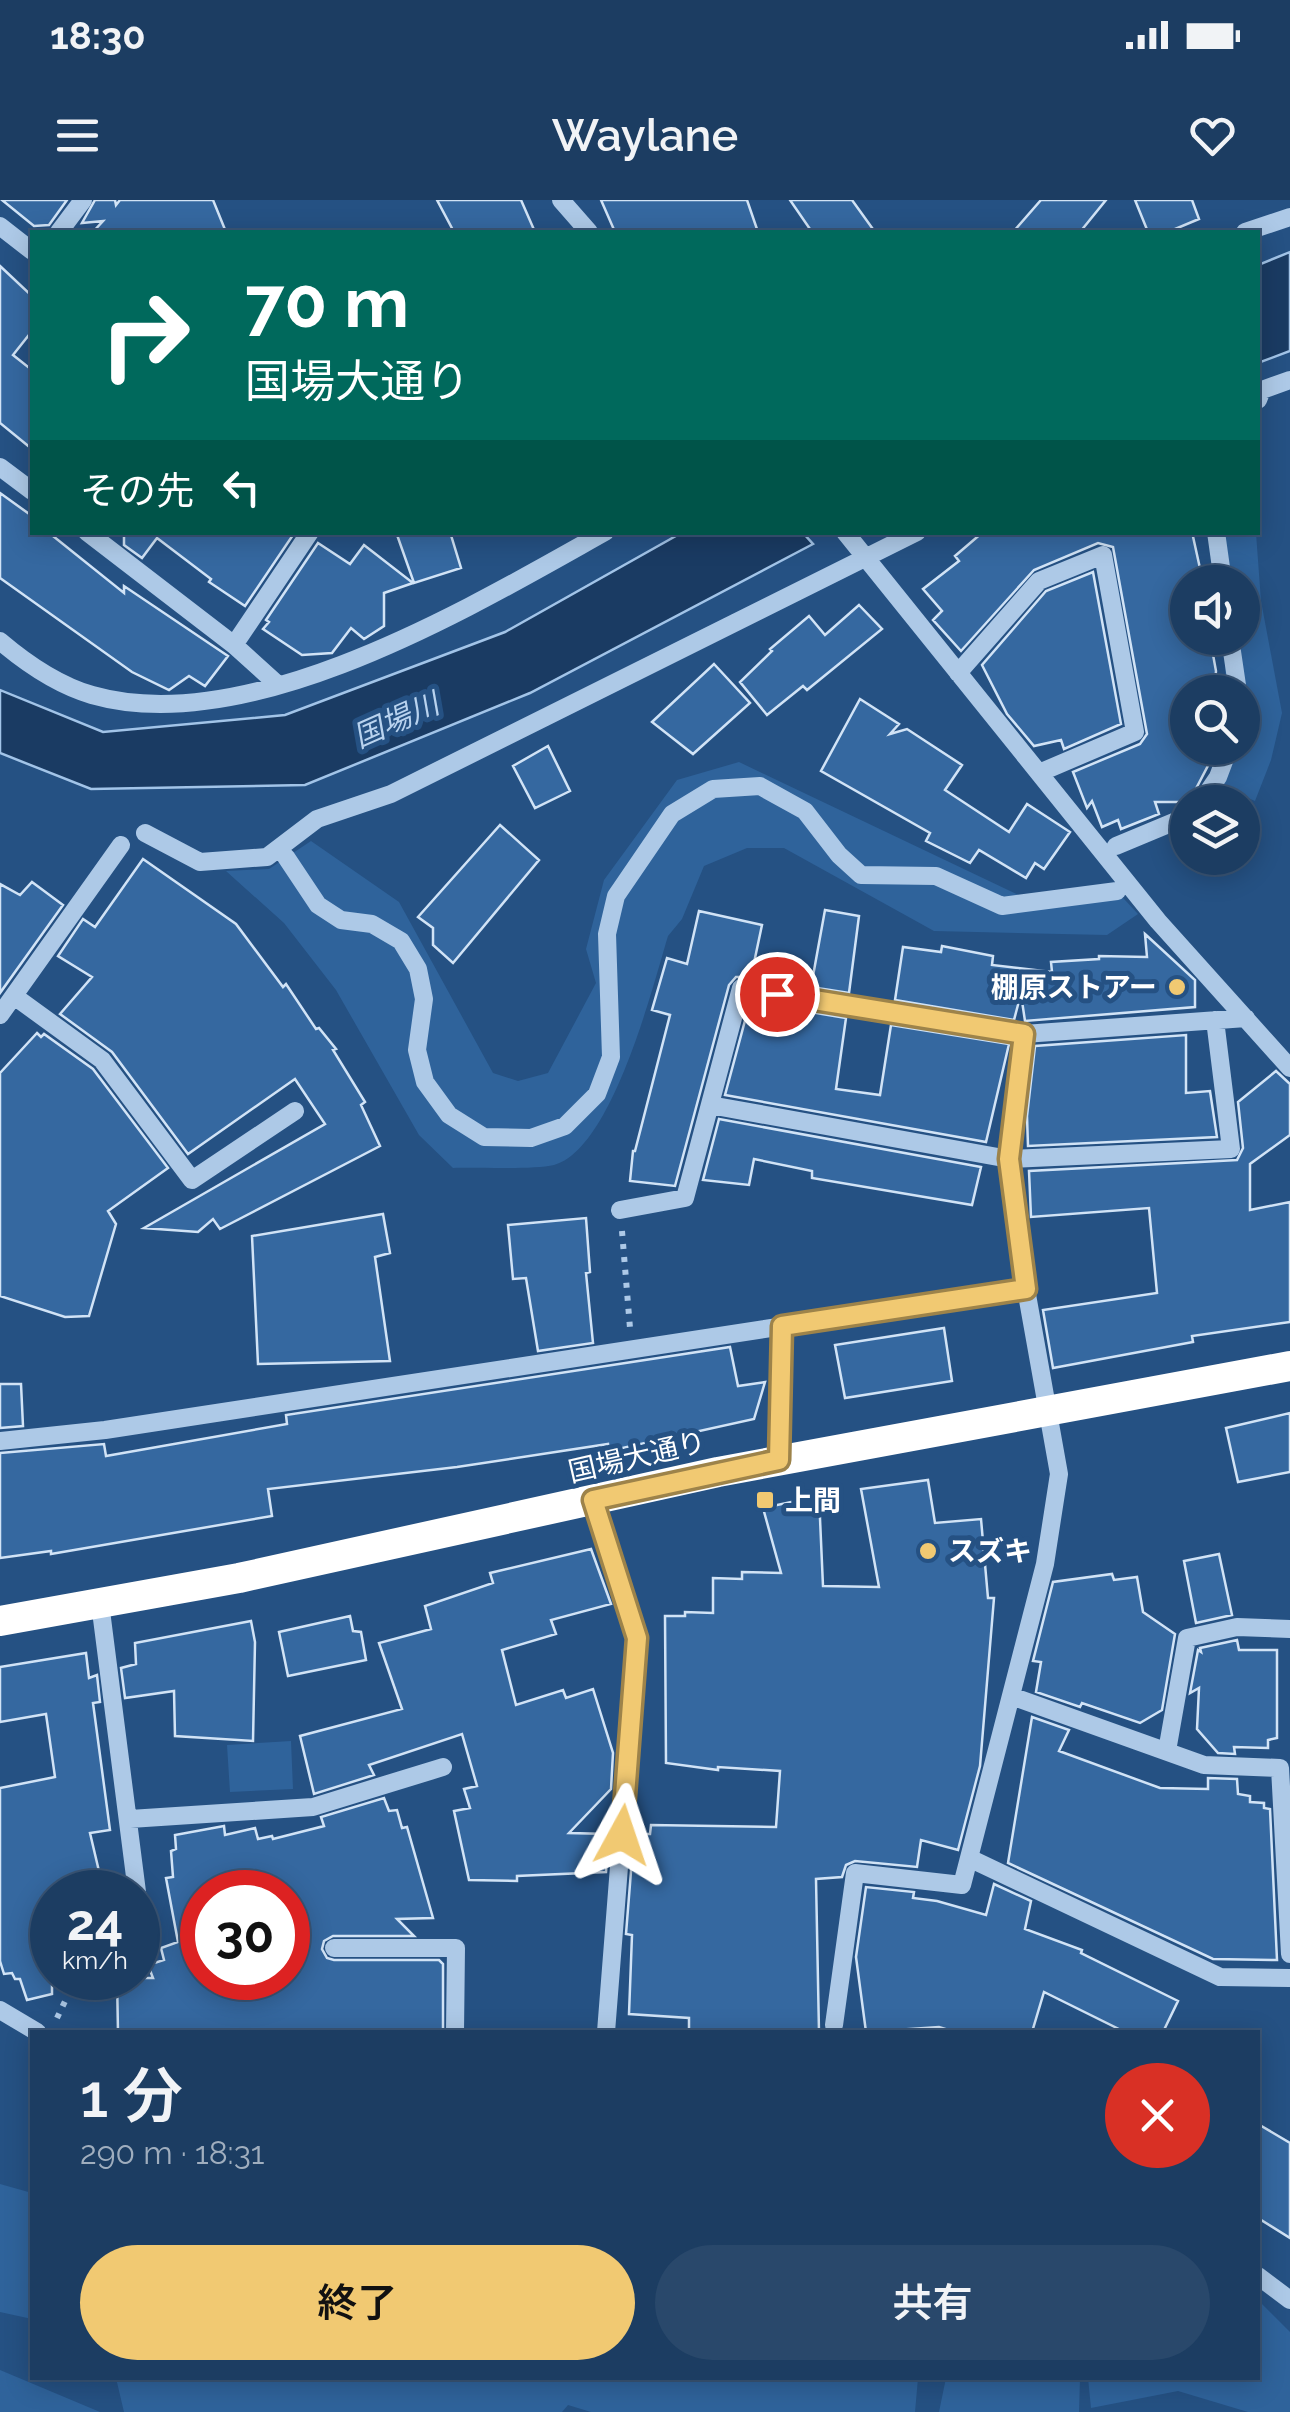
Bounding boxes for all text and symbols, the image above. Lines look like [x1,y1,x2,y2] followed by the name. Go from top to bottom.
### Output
[50,13,146,58] text: 18:30
[50,108,105,163] icon: menu
[1185,108,1240,163] icon: heart
[552,109,738,162] text: Waylane
[245,261,409,343] text: 70 m
[80,270,210,400] icon: right
[245,355,470,408] text: 国場大通り
[214,460,269,515] icon: left
[80,468,194,513] text: その先
[1170,565,1260,875] map controls
[1170,565,1260,655] button: sound
[1170,675,1260,765] button: search
[348,684,447,754] water label: 国場川
[1170,785,1260,875] button: layers
[735,952,820,1037] pin
[750,967,805,1022] icon: arrive
[991,971,1157,1004] place label: 棚原ストアー
[1166,976,1188,998] marker: 棚原ストアー
[565,1425,709,1489] street label: 国場大通り
[785,1484,841,1517] place label: 上間
[754,1489,776,1511] marker: 上間
[948,1535,1032,1568] place label: スズキ
[917,1540,939,1562] marker: スズキ
[570,1783,674,1887] position arrow
[180,1870,310,2000] speed limit sign: 30
[67,1893,123,1952] text: 24
[62,1945,128,1975] text: km/h
[80,2061,183,2131] text: 1 分
[1105,2063,1210,2168] button: close
[80,2134,264,2171] text: 290 m · 18:31
[80,2245,635,2360] button: 終了
[655,2245,1210,2360] button: 共有

